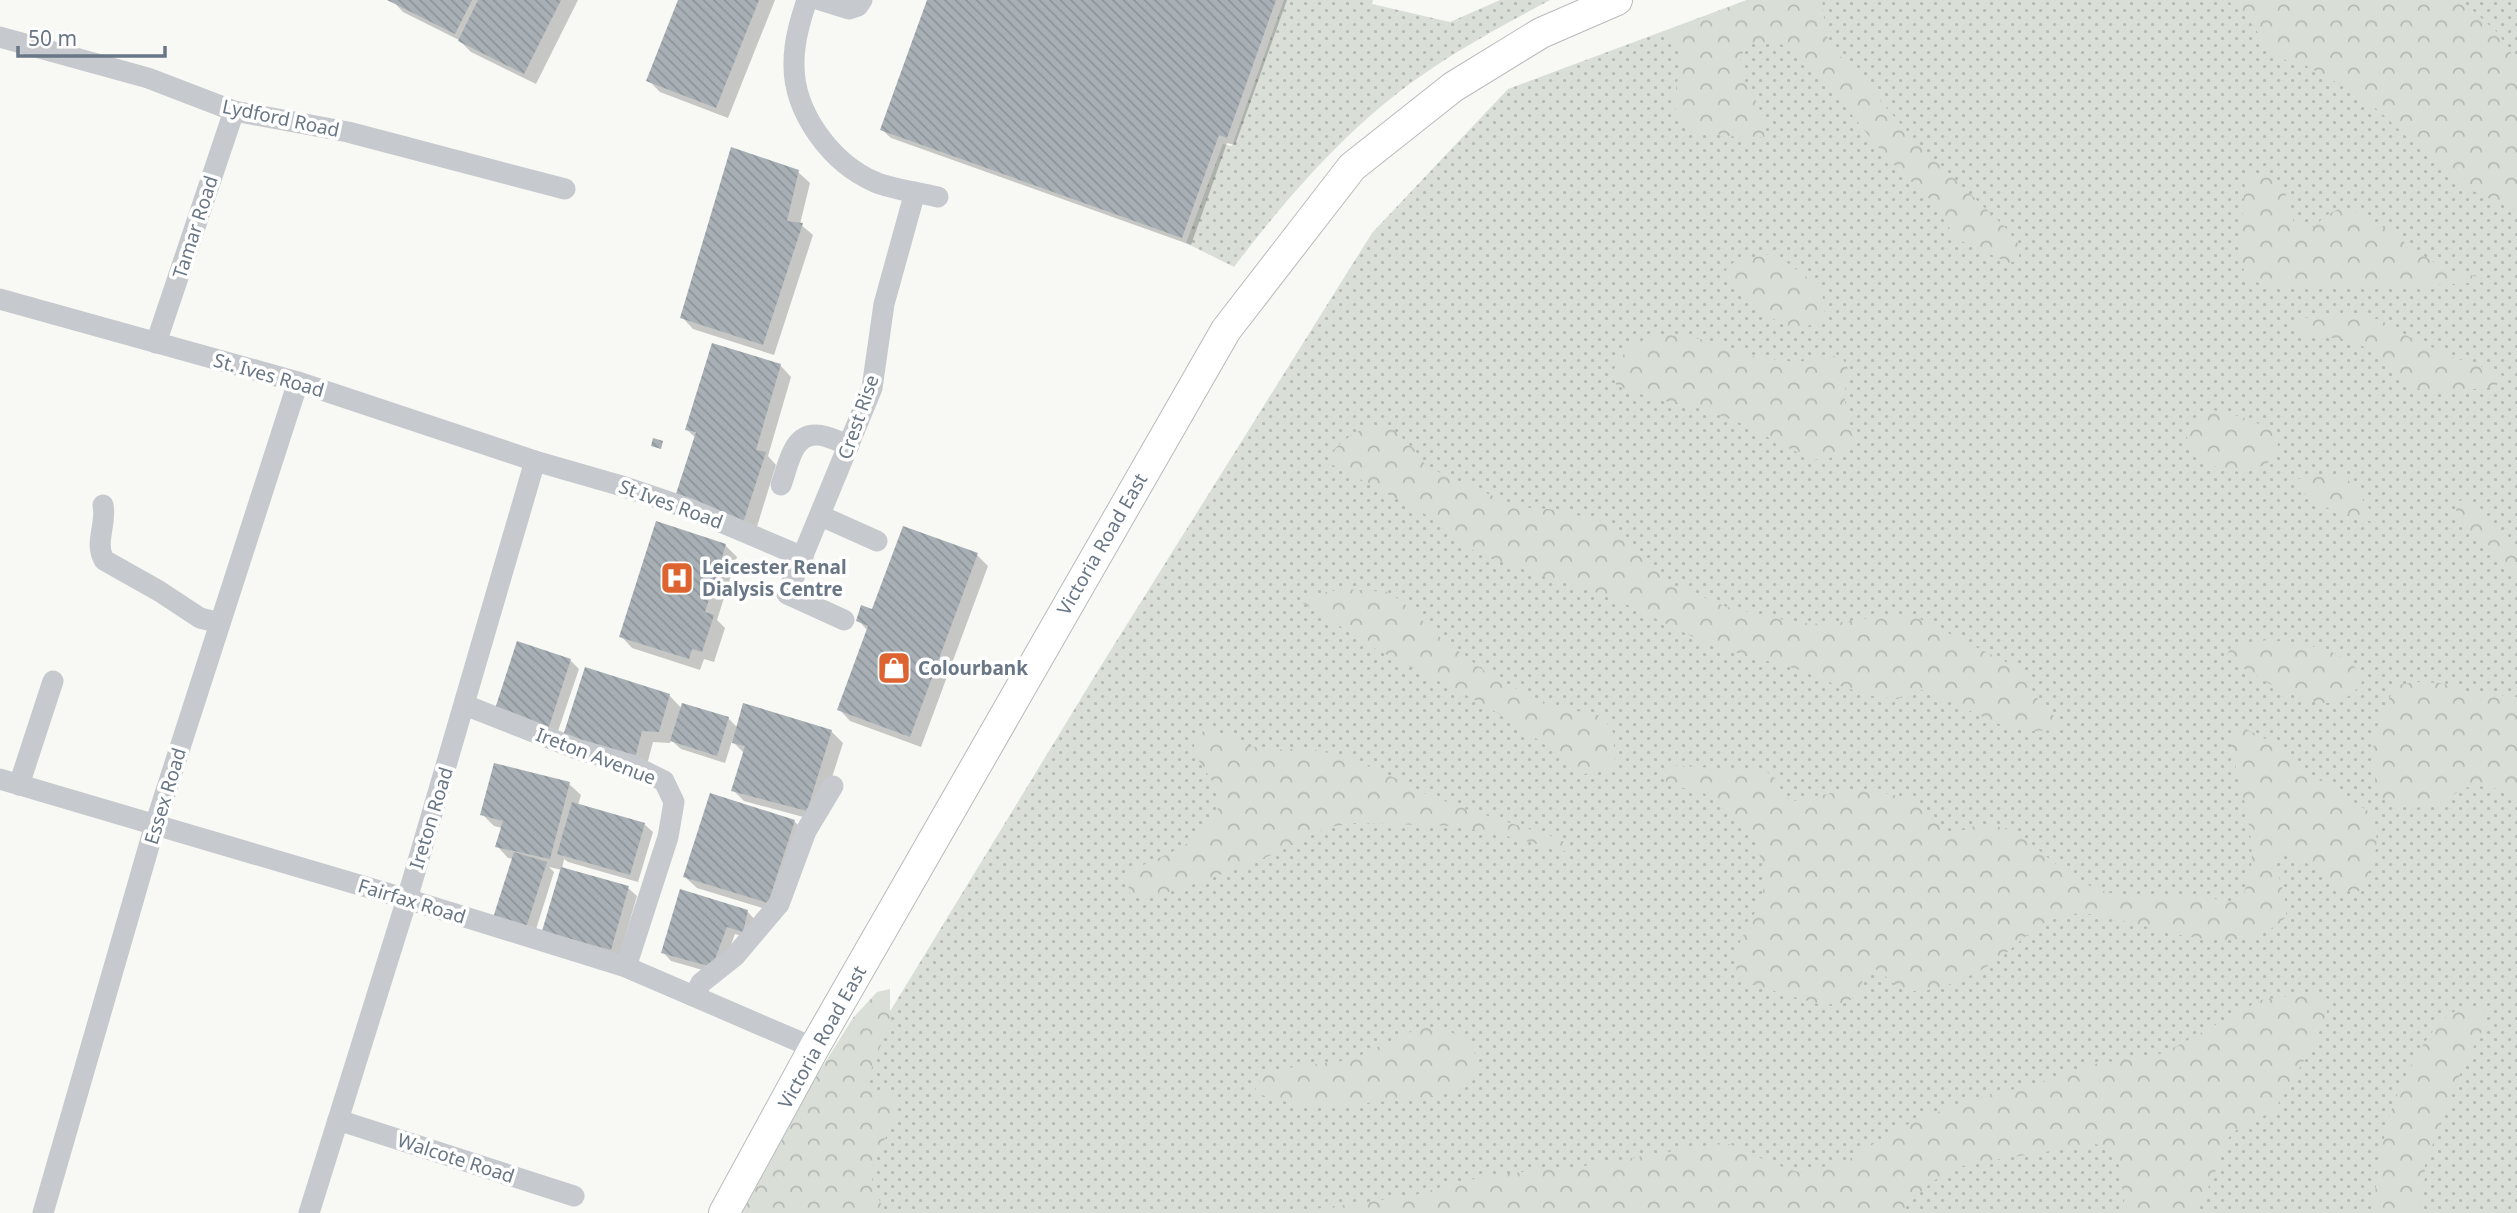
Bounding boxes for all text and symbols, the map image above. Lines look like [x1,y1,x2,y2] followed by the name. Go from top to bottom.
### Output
[18,14,164,58] scale bar
[28,24,77,52] text: 50 m
[220,93,342,143] street label: Lydford Road
[166,172,224,282] street label: Tamar Road
[211,347,327,403] street label: St. Ives Road
[831,371,885,463] street label: Crest Rise
[1051,468,1153,620] street label: Victoria Road East
[615,473,727,535] street label: St Ives Road
[702,554,847,602] place label: Leicester Renal Dialysis Centre
[658,559,696,597] hospital icon: Leicester Renal Dialysis Centre
[875,649,913,687] shop icon: Colourbank
[918,655,1028,681] place label: Colourbank
[532,721,660,791] street label: Ireton Avenue
[138,744,192,848] street label: Essex Road
[403,764,459,872] street label: Ireton Road
[355,872,469,930] street label: Fairfax Road
[772,961,872,1113] street label: Victoria Road East
[394,1127,518,1189] street label: Walcote Road

